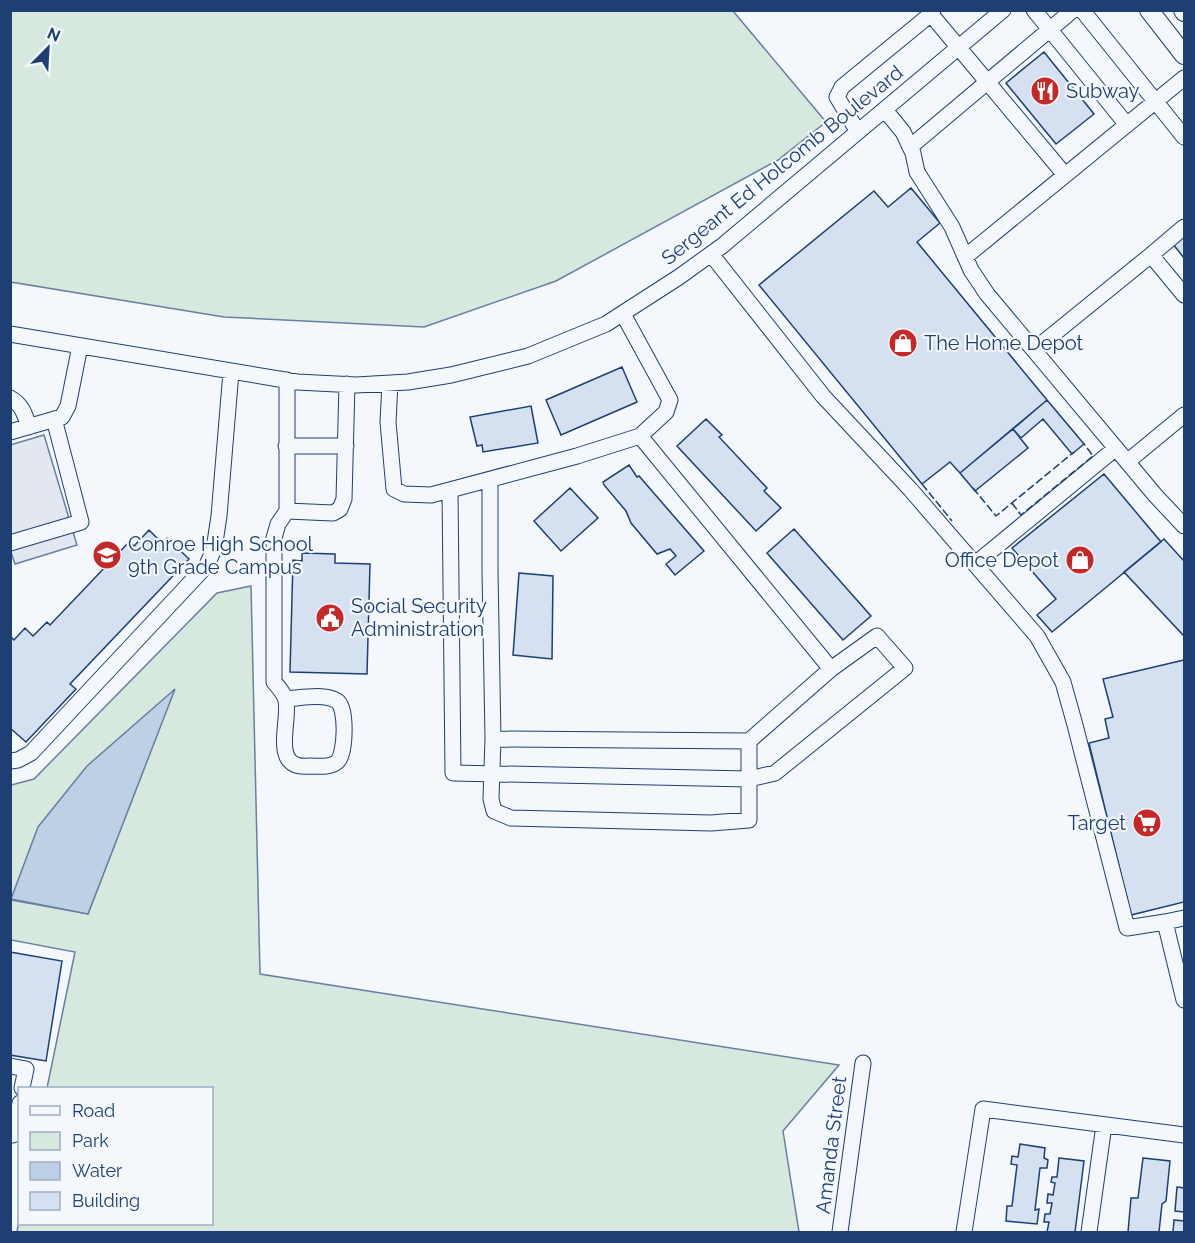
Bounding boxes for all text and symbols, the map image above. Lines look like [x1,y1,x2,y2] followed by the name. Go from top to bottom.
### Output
[18,18,78,78] north arrow
[44,24,63,46] text: N
[657,60,907,270] street label: Sergeant Ed Holcomb Boulevard
[1029,75,1061,107] restaurant icon: Subway
[1066,79,1140,103] place label: Subway
[887,327,919,359] shop icon: The Home Depot
[924,331,1084,355] place label: The Home Depot
[128,532,314,579] place label: Conroe High School 9th Grade Campus
[91,539,123,571] school or university icon: Conroe High School 9th Grade Campus
[1064,544,1096,576] shop icon: Office Depot
[945,548,1059,572] place label: Office Depot
[351,594,487,641] place label: Social Security Administration
[314,602,346,634] public building icon: Social Security Administration
[1131,807,1163,839] supermarket icon: Target
[1068,811,1126,835] place label: Target
[811,1075,851,1215] street label: Amanda Street
[18,1087,213,1225] legend
[72,1100,115,1121] text: Road
[72,1130,109,1151] text: Park
[72,1160,123,1181] text: Water
[72,1190,140,1211] text: Building

